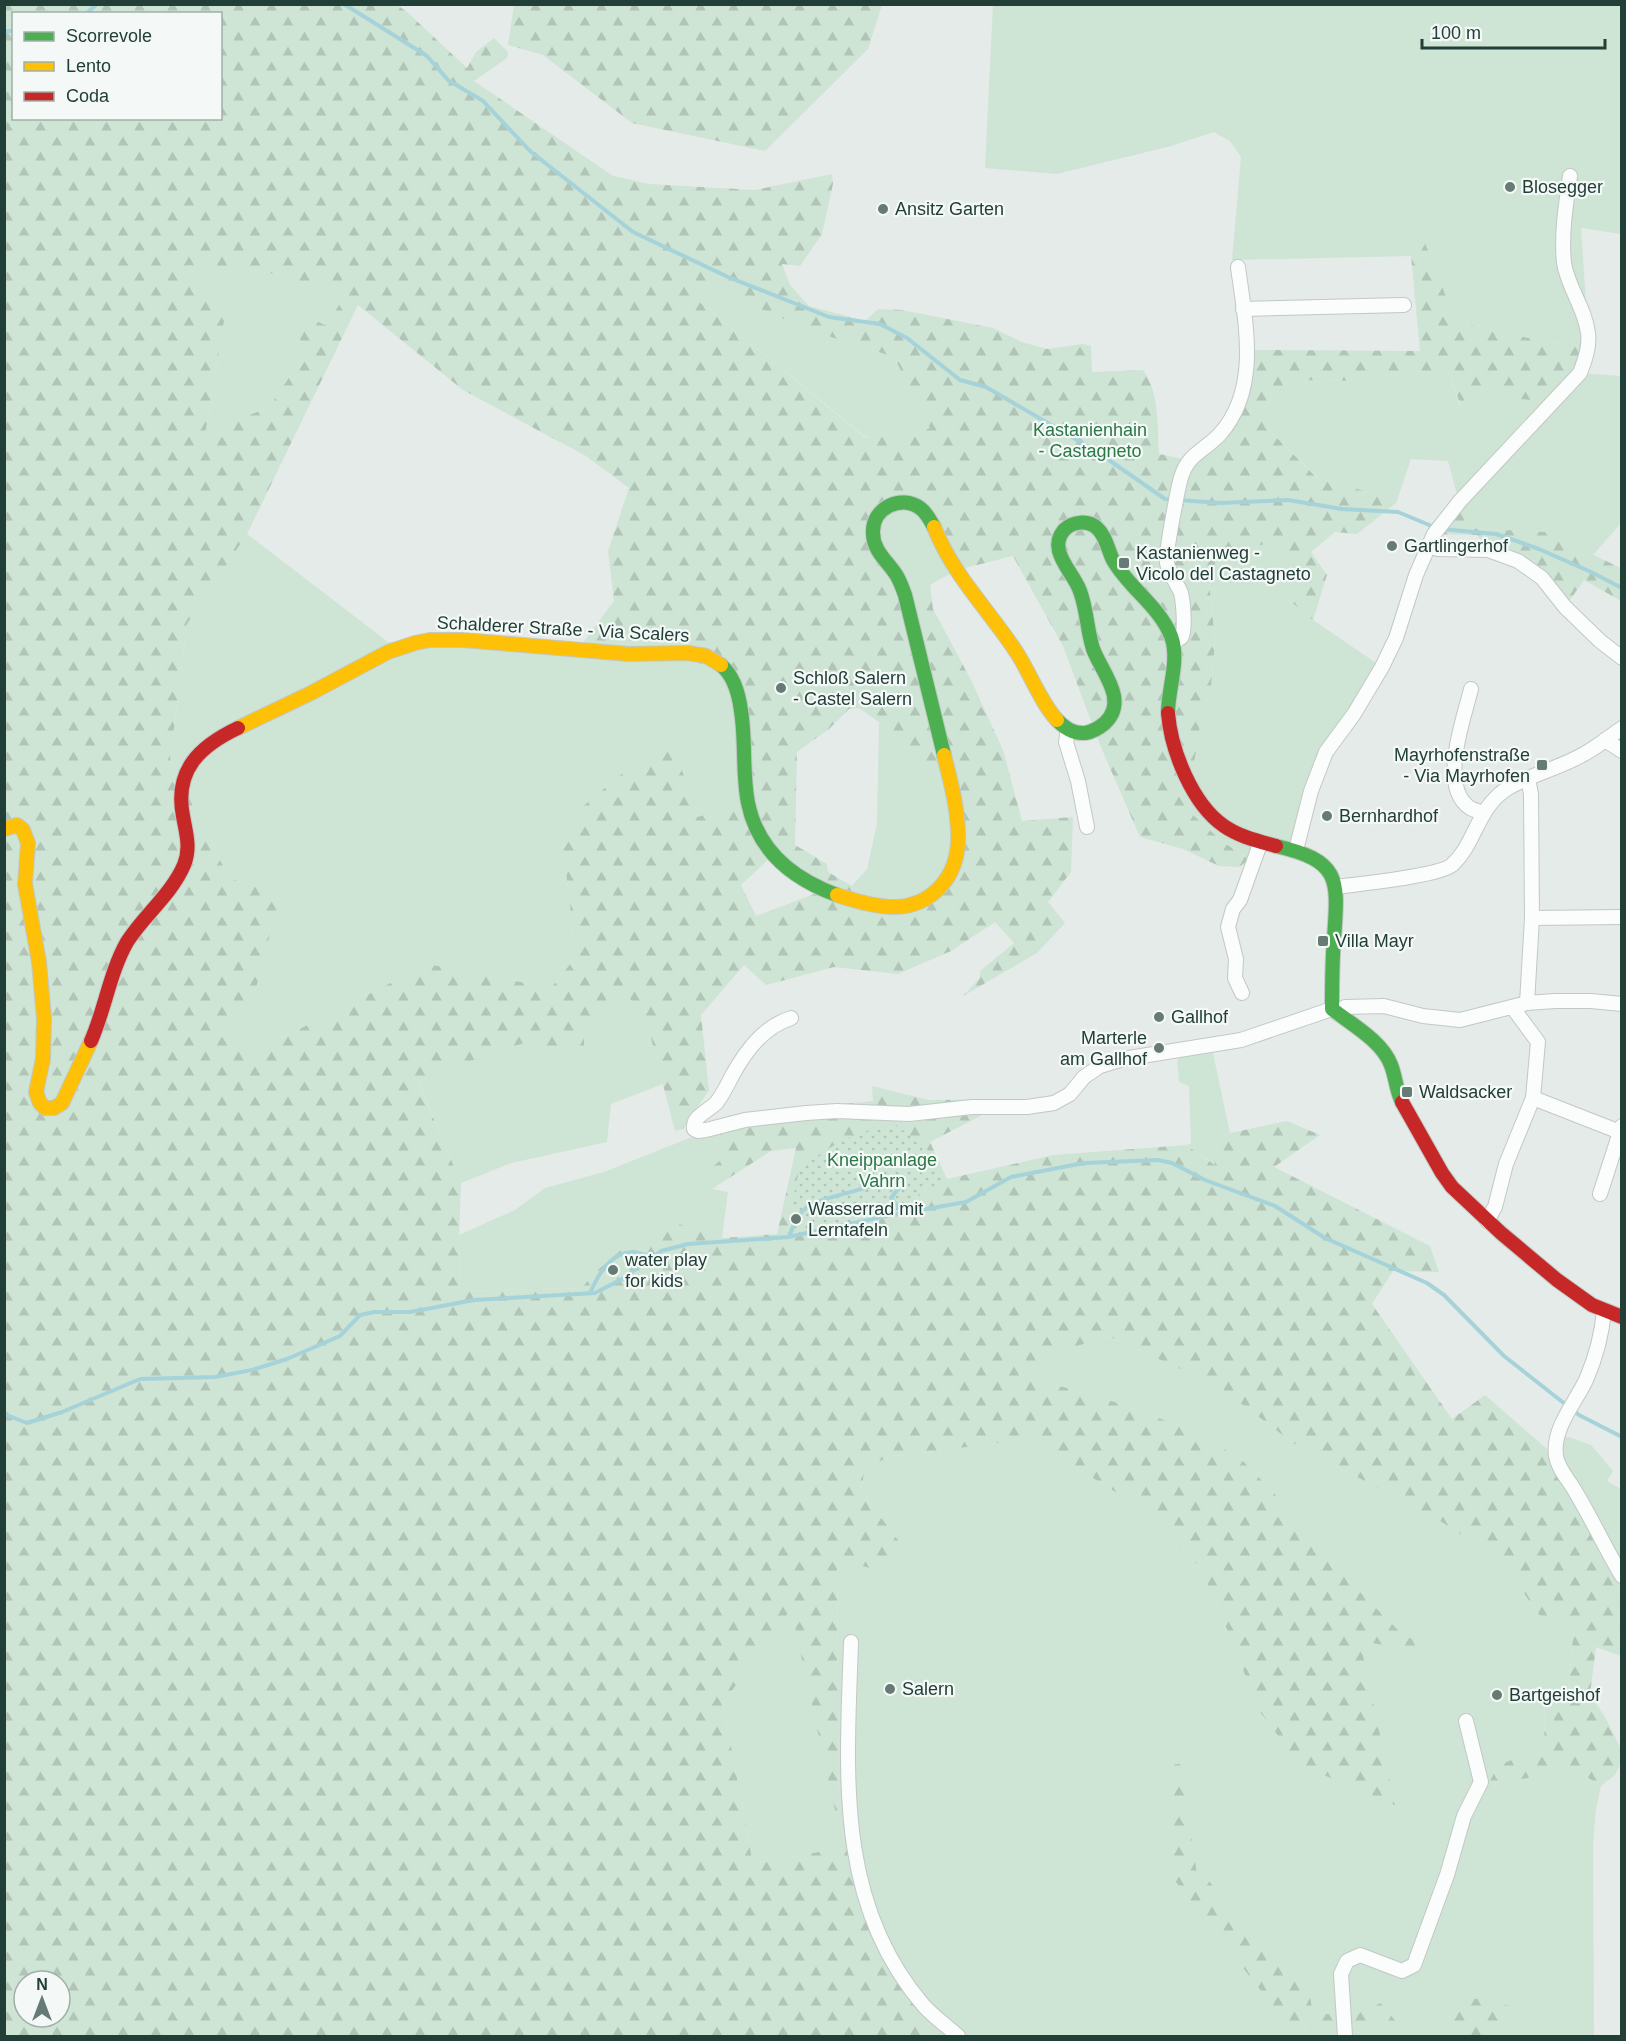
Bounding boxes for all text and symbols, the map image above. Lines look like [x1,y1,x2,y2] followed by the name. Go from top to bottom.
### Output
[12,12,222,120] legend
[1422,12,1605,50] scale bar
[1431,23,1481,43] text: 100 m
[66,26,152,46] text: Scorrevole
[66,56,111,76] text: Lento
[66,86,110,106] text: Coda
[1522,177,1603,197] place label: Blosegger
[1503,180,1517,194] marker: Blosegger
[895,199,1004,219] place label: Ansitz Garten
[876,202,890,216] marker: Ansitz Garten
[1033,420,1147,461] park label: Kastanienhain - Castagneto
[1404,536,1509,556] place label: Gartlingerhof
[1385,539,1399,553] marker: Gartlingerhof
[1136,543,1311,584] place label: Kastanienweg - Vicolo del Castagneto
[1117,556,1131,570] marker: Kastanienweg - Vicolo del Castagneto
[436,612,690,646] street label: Schalderer Straße - Via Scalers
[793,668,912,709] place label: Schloß Salern - Castel Salern
[774,681,788,695] marker: Schloß Salern - Castel Salern
[1394,745,1530,786] place label: Mayrhofenstraße - Via Mayrhofen
[1535,758,1549,772] marker: Mayrhofenstraße - Via Mayrhofen
[1339,806,1439,826] place label: Bernhardhof
[1320,809,1334,823] marker: Bernhardhof
[1335,931,1414,951] place label: Villa Mayr
[1316,934,1330,948] marker: Villa Mayr
[1171,1007,1229,1027] place label: Gallhof
[1152,1010,1166,1024] marker: Gallhof
[1060,1028,1148,1069] place label: Marterle am Gallhof
[1152,1041,1166,1055] marker: Marterle am Gallhof
[1419,1082,1512,1102] place label: Waldsacker
[1400,1085,1414,1099] marker: Waldsacker
[827,1150,937,1191] park label: Kneippanlage Vahrn
[808,1199,923,1240] place label: Wasserrad mit Lerntafeln
[789,1212,803,1226] marker: Wasserrad mit Lerntafeln
[624,1250,707,1291] place label: water play for kids
[606,1263,620,1277] marker: water play for kids
[902,1679,954,1699] place label: Salern
[883,1682,897,1696] marker: Salern
[1509,1685,1601,1705] place label: Bartgeishof
[1490,1688,1504,1702] marker: Bartgeishof
[12,1969,72,2029] north arrow
[36,1976,48,1993] text: N

